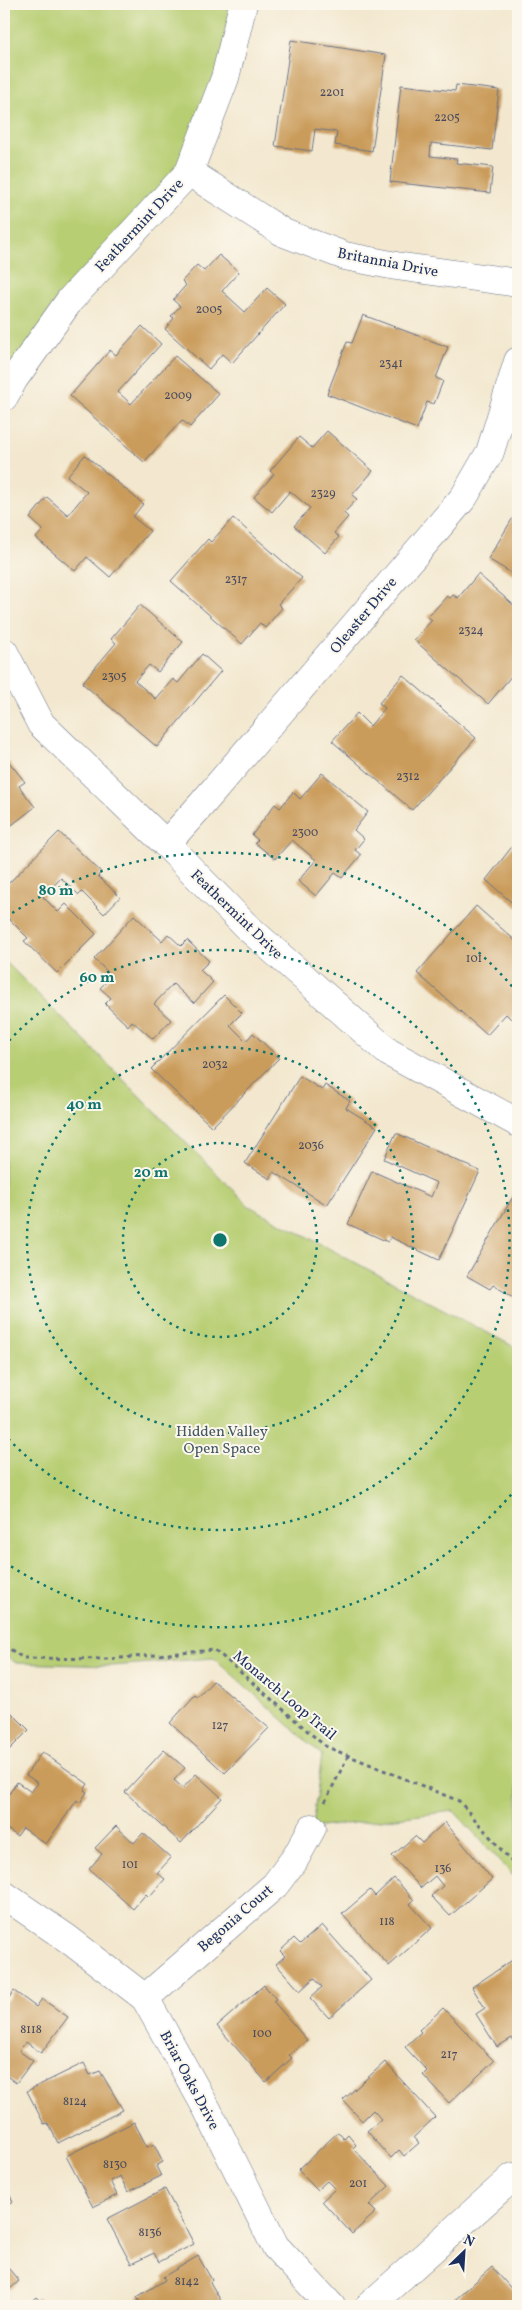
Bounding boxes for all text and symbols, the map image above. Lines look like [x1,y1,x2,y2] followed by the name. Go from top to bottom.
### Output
[320,85,344,101] house number: 2201
[434,110,460,126] house number: 2205
[91,175,189,278] street label: Feathermint Drive
[335,243,440,284] street label: Britannia Drive
[196,302,223,318] house number: 2005
[379,356,403,372] house number: 2341
[164,388,192,404] house number: 2009
[311,486,335,502] house number: 2329
[225,572,248,588] house number: 2317
[326,573,403,659] street label: Oleaster Drive
[458,623,484,639] house number: 2324
[102,669,127,685] house number: 2305
[396,769,420,785] house number: 2312
[292,825,318,841] house number: 2300
[185,865,287,965] street label: Feathermint Drive
[39,881,74,902] text: 80 m
[466,951,482,967] house number: 101
[80,968,115,989] text: 60 m
[202,1057,228,1073] house number: 2032
[66,1095,102,1116] text: 40 m
[298,1138,324,1154] house number: 2036
[134,1163,169,1184] text: 20 m
[211,1231,229,1249] centre of rings
[176,1422,268,1460] park label: Hidden Valley Open Space
[228,1647,340,1746] street label: Monarch Loop Trail
[212,1718,228,1734] house number: 127
[122,1857,138,1873] house number: 101
[435,1861,451,1877] house number: 136
[194,1880,278,1958] street label: Begonia Court
[379,1914,395,1930] house number: 118
[20,2022,42,2038] house number: 8118
[252,2026,272,2042] house number: 100
[154,2027,224,2134] street label: Briar Oaks Drive
[441,2047,458,2063] house number: 217
[63,2094,87,2110] house number: 8124
[103,2157,127,2173] house number: 8130
[349,2176,367,2192] house number: 201
[139,2225,161,2241] house number: 8136
[440,2228,490,2278] north arrow
[460,2231,477,2252] text: N
[175,2274,199,2290] house number: 8142

